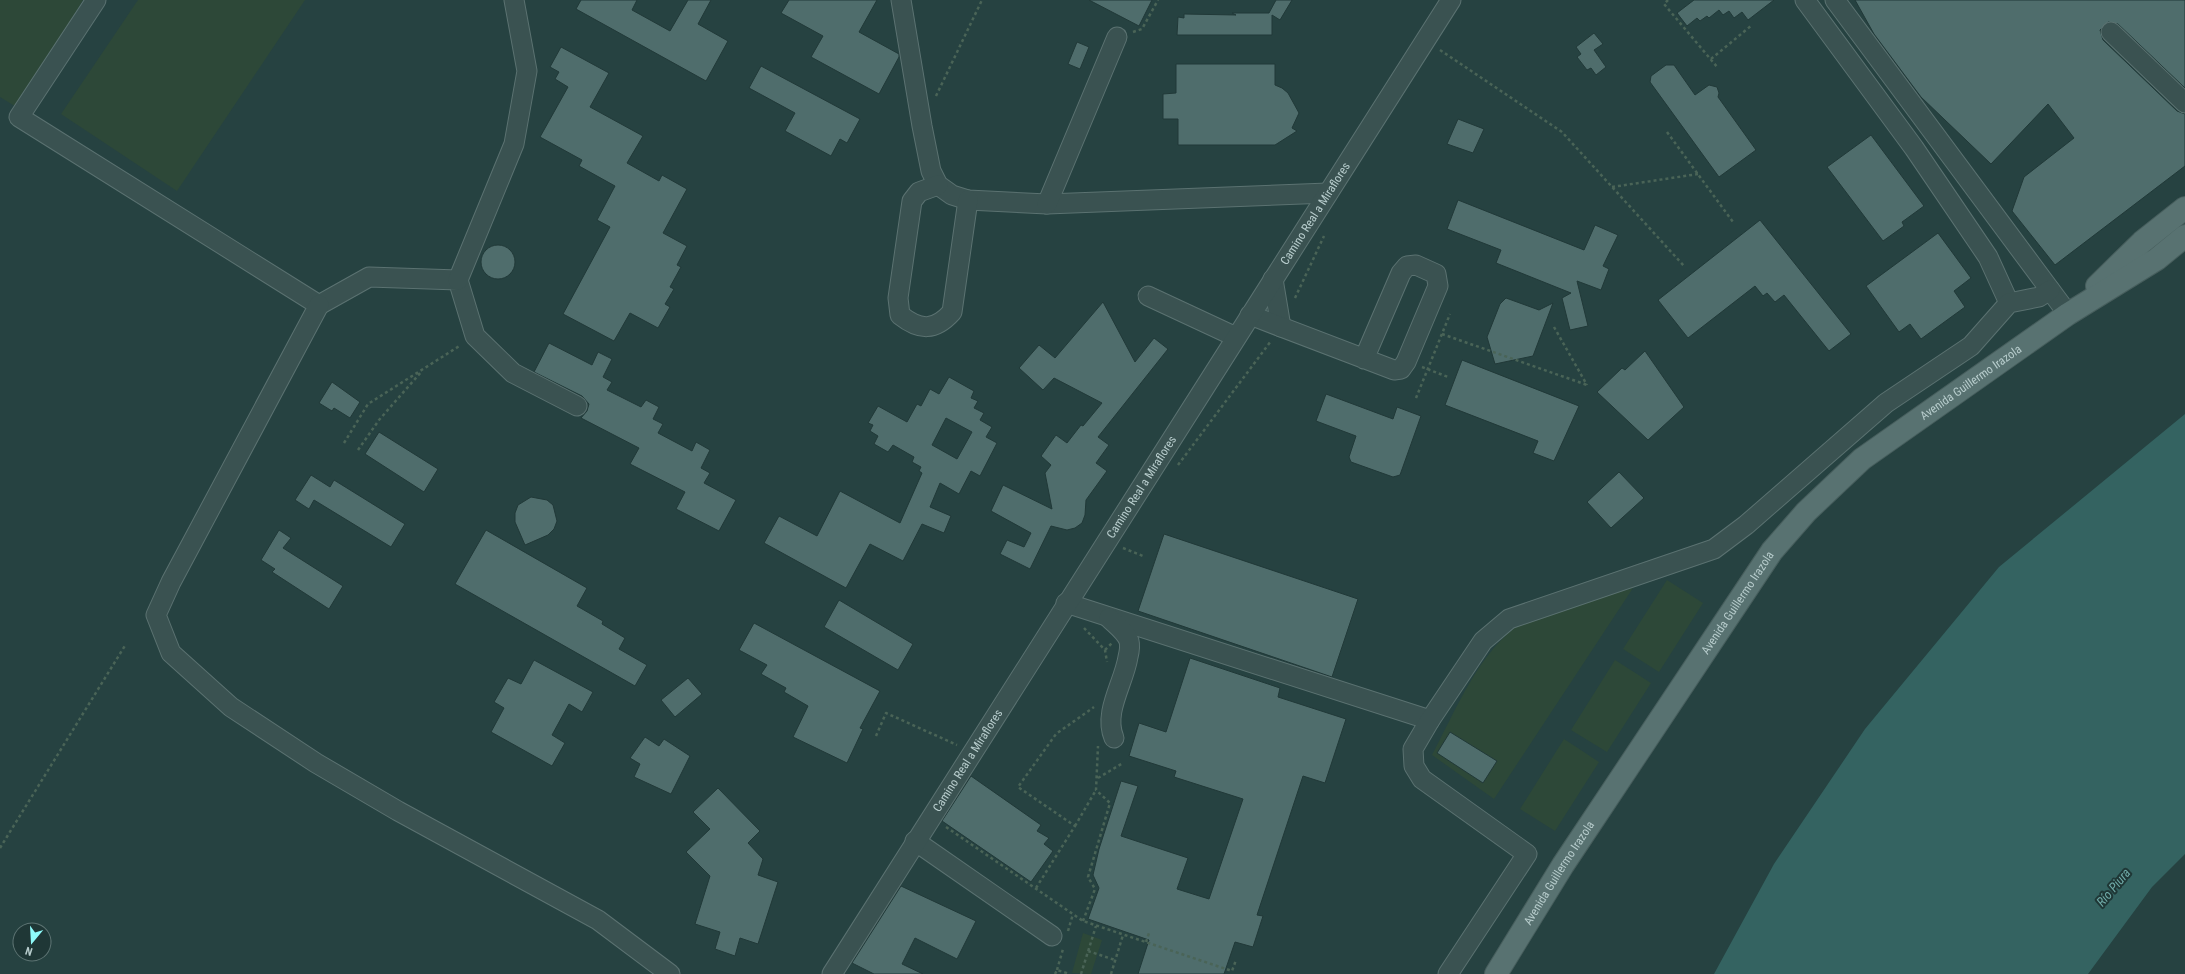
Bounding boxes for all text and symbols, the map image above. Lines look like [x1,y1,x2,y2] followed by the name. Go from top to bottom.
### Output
[1278,160,1353,267] street label: Camino Real a Miraflores
[1917,342,2024,423] street label: Avenida Guillermo Irazola
[1104,433,1179,541] street label: Camino Real a Miraflores
[1698,548,1777,657] street label: Avenida Guillermo Irazola
[930,707,1005,814] street label: Camino Real a Miraflores
[1521,818,1597,928] street label: Avenida Guillermo Irazola
[2093,865,2133,909] water label: Río Piura
[12,922,52,962] north arrow
[24,944,34,958] text: N

